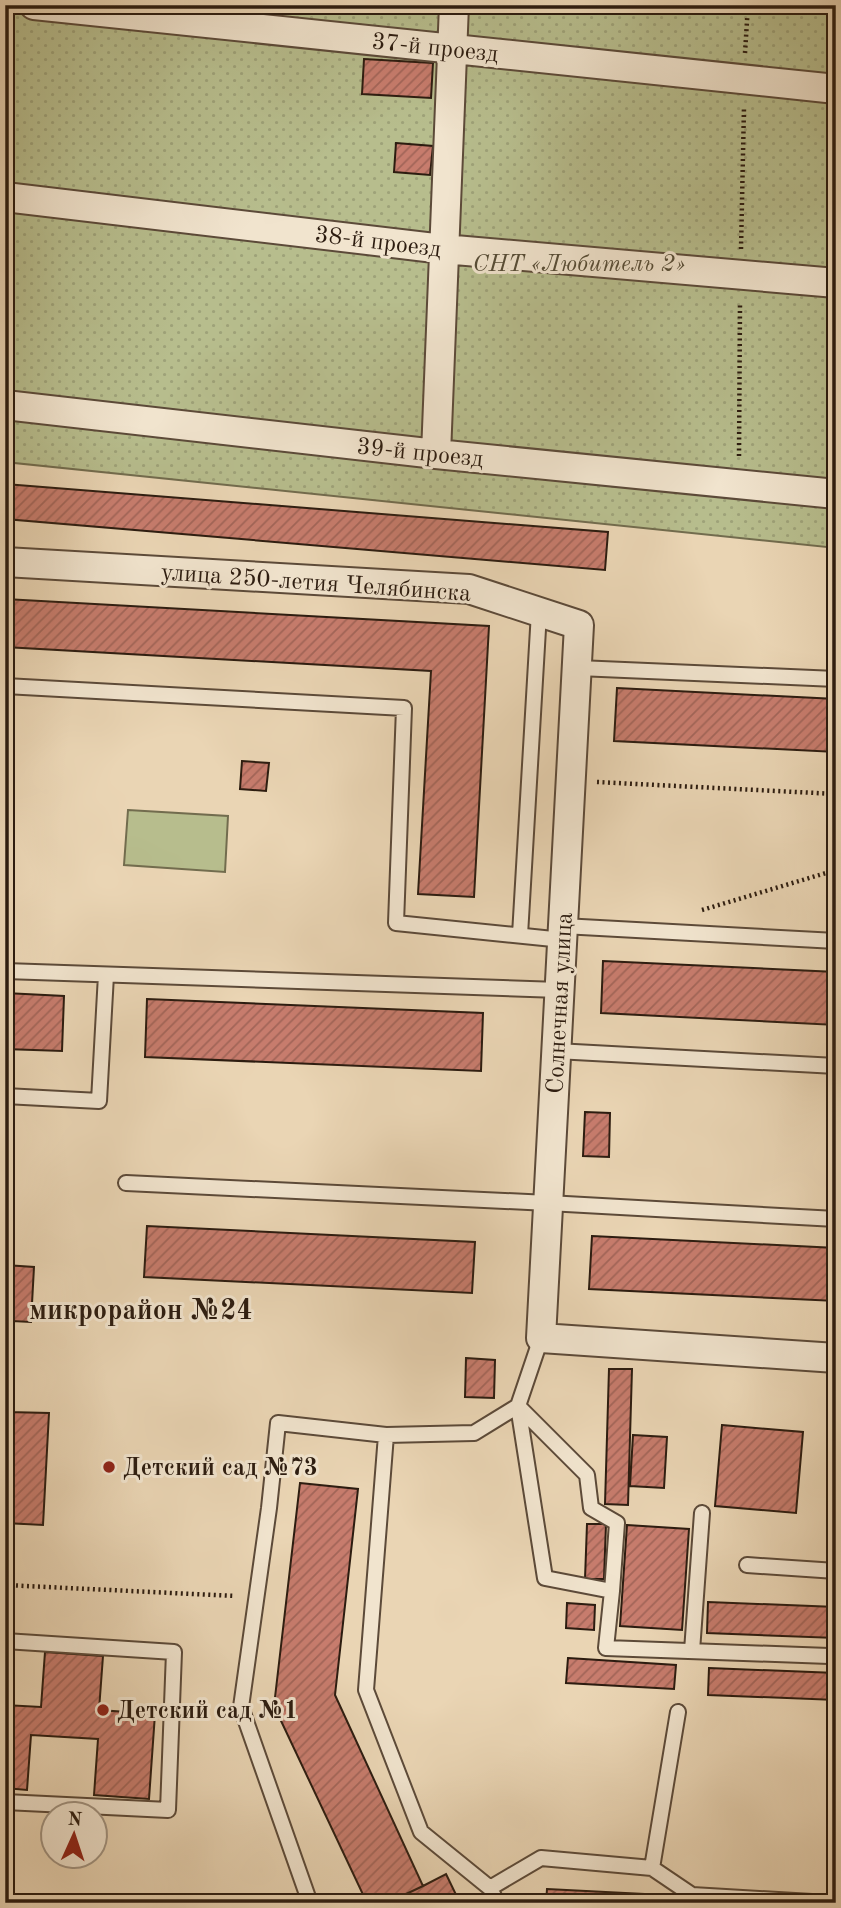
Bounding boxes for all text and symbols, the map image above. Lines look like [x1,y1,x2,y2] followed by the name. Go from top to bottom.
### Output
[370,30,499,68] street label: 37-й проезд
[313,223,443,263] street label: 38-й проезд
[472,253,686,277] park label: СНТ «Любитель 2»
[355,435,484,473] street label: 39-й проезд
[160,561,472,607] street label: улица 250-летия Челябинска
[544,912,578,1095] street label: Солнечная улица
[29,1297,253,1326] district label: микрорайон №24
[123,1457,318,1481] place label: Детский сад №73
[101,1459,117,1475] marker: Детский сад №73
[117,1700,298,1724] place label: Детский сад №1
[95,1702,111,1718] marker: Детский сад №1
[38,1800,108,1870] north arrow
[67,1811,83,1830] text: N

